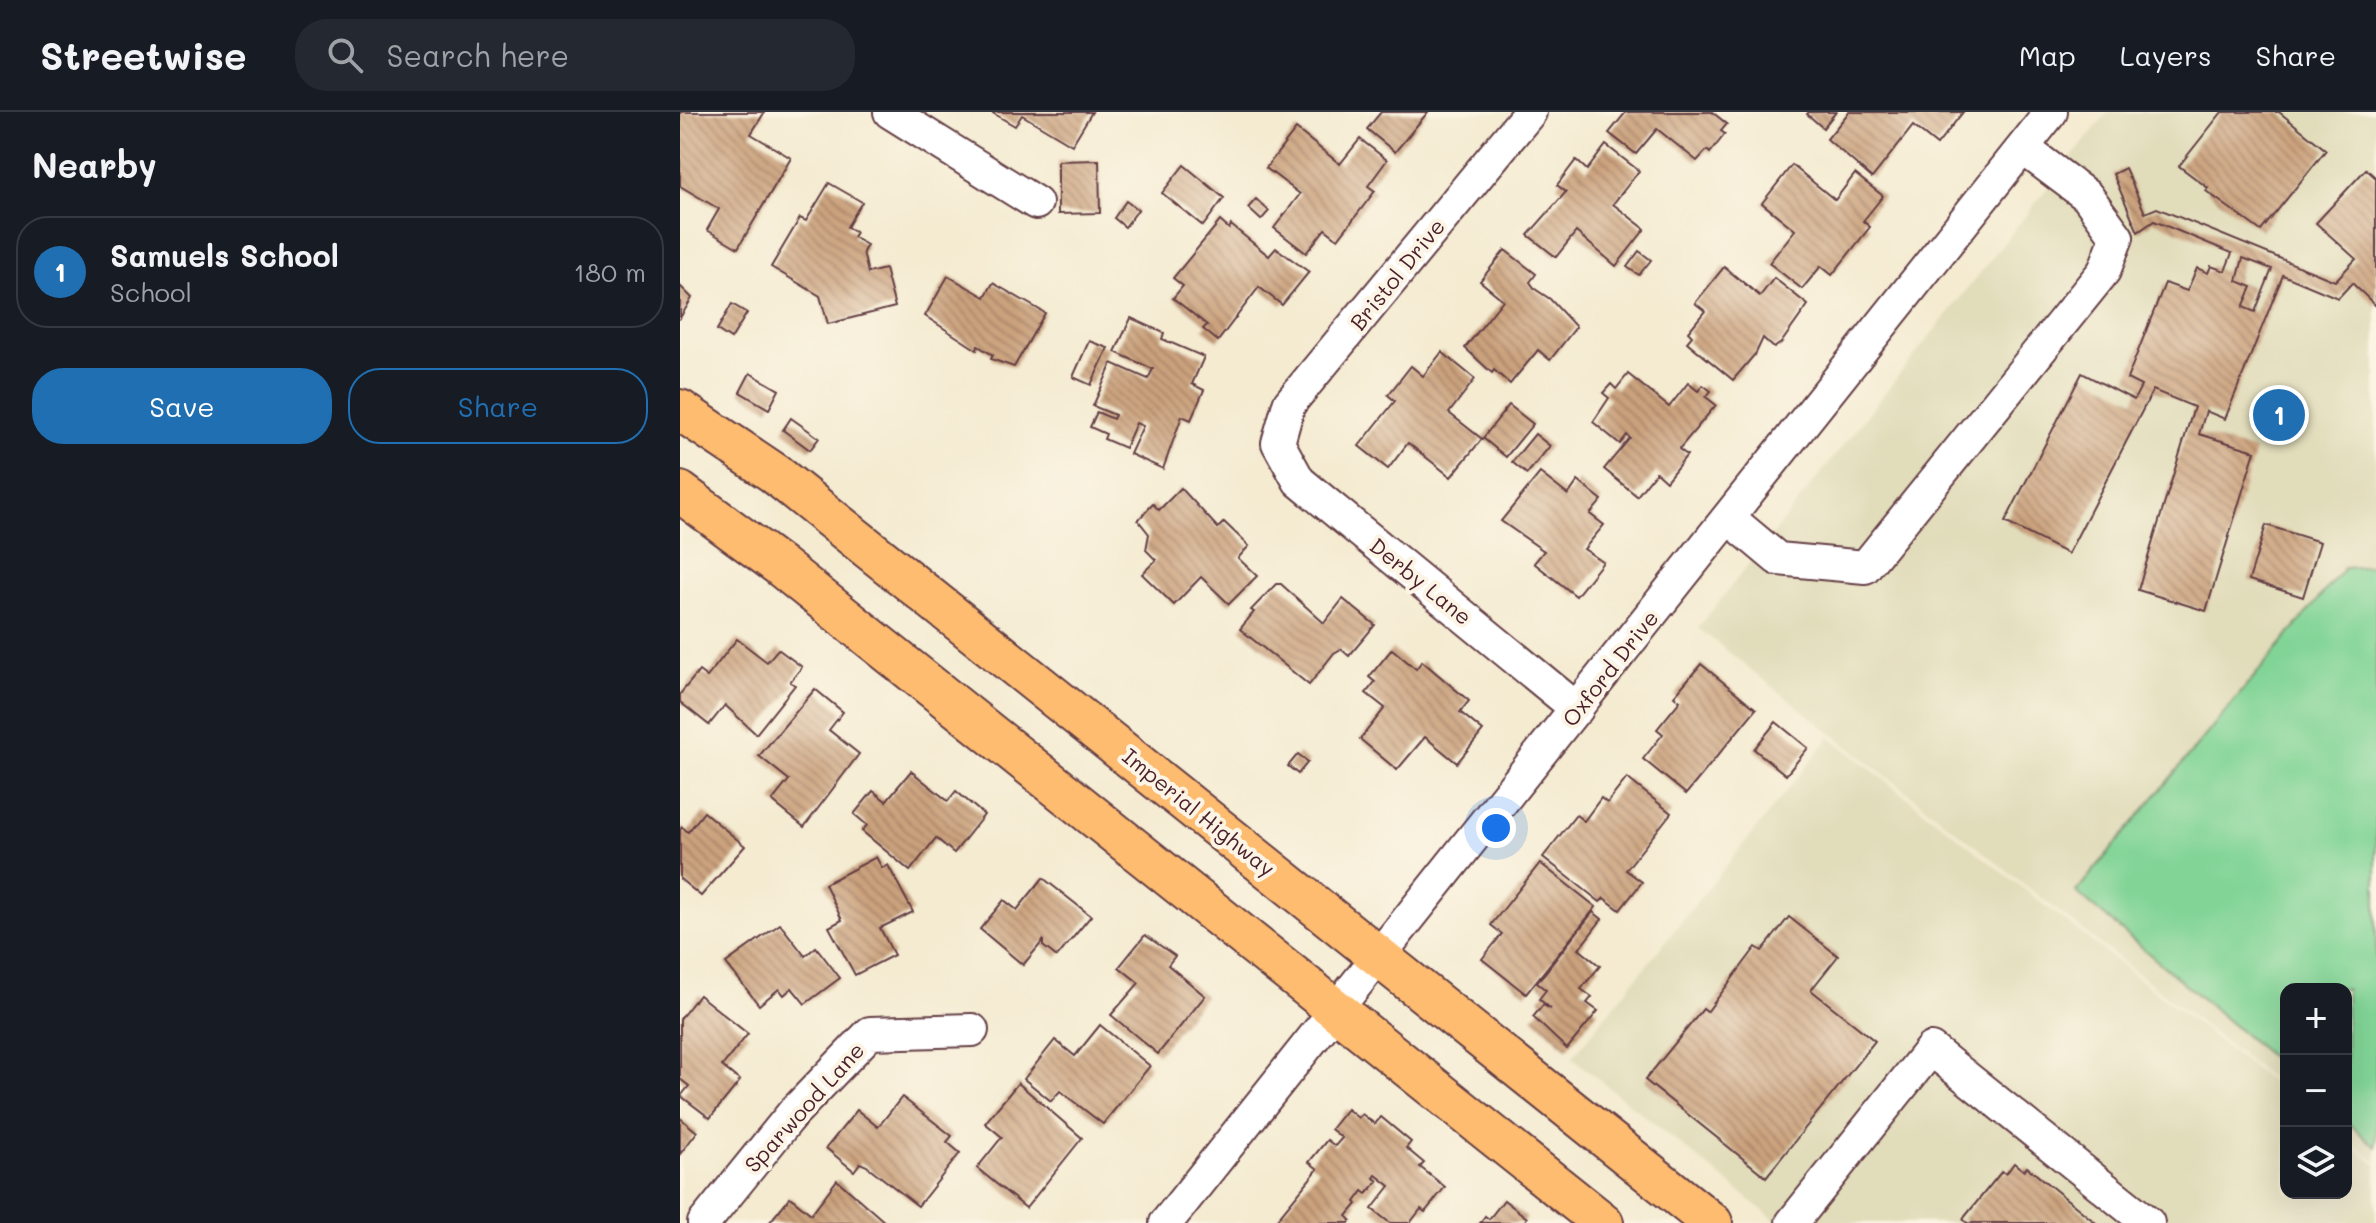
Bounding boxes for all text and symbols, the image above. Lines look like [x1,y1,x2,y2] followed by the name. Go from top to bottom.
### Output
[295,19,855,91] search box
[40,30,247,80] text: Streetwise
[323,33,367,77] icon: search
[387,35,569,75] text: Search here
[2019,37,2076,73] text: Map
[2120,37,2212,73] text: Layers
[2256,37,2336,73] text: Share
[32,142,157,187] text: Nearby
[1343,212,1451,336] street label: Bristol Drive
[110,235,339,275] text: Samuels School
[54,255,66,289] text: 1
[574,255,646,289] text: 180 m
[110,275,192,309] text: School
[32,368,332,444] button: Save
[348,368,648,444] button: Share
[2253,385,2305,445] pin: 1
[1364,531,1478,631] street label: Derby Lane
[1555,604,1665,732] street label: Oxford Drive
[1117,741,1281,883] street label: Imperial Highway
[1476,808,1516,848] your location
[2280,983,2352,1199] map controls
[2280,983,2352,1055] button: +
[738,1036,870,1178] street label: Sparwood Lane
[2280,1055,2352,1127] button: −
[2280,1127,2352,1199] button: layers

